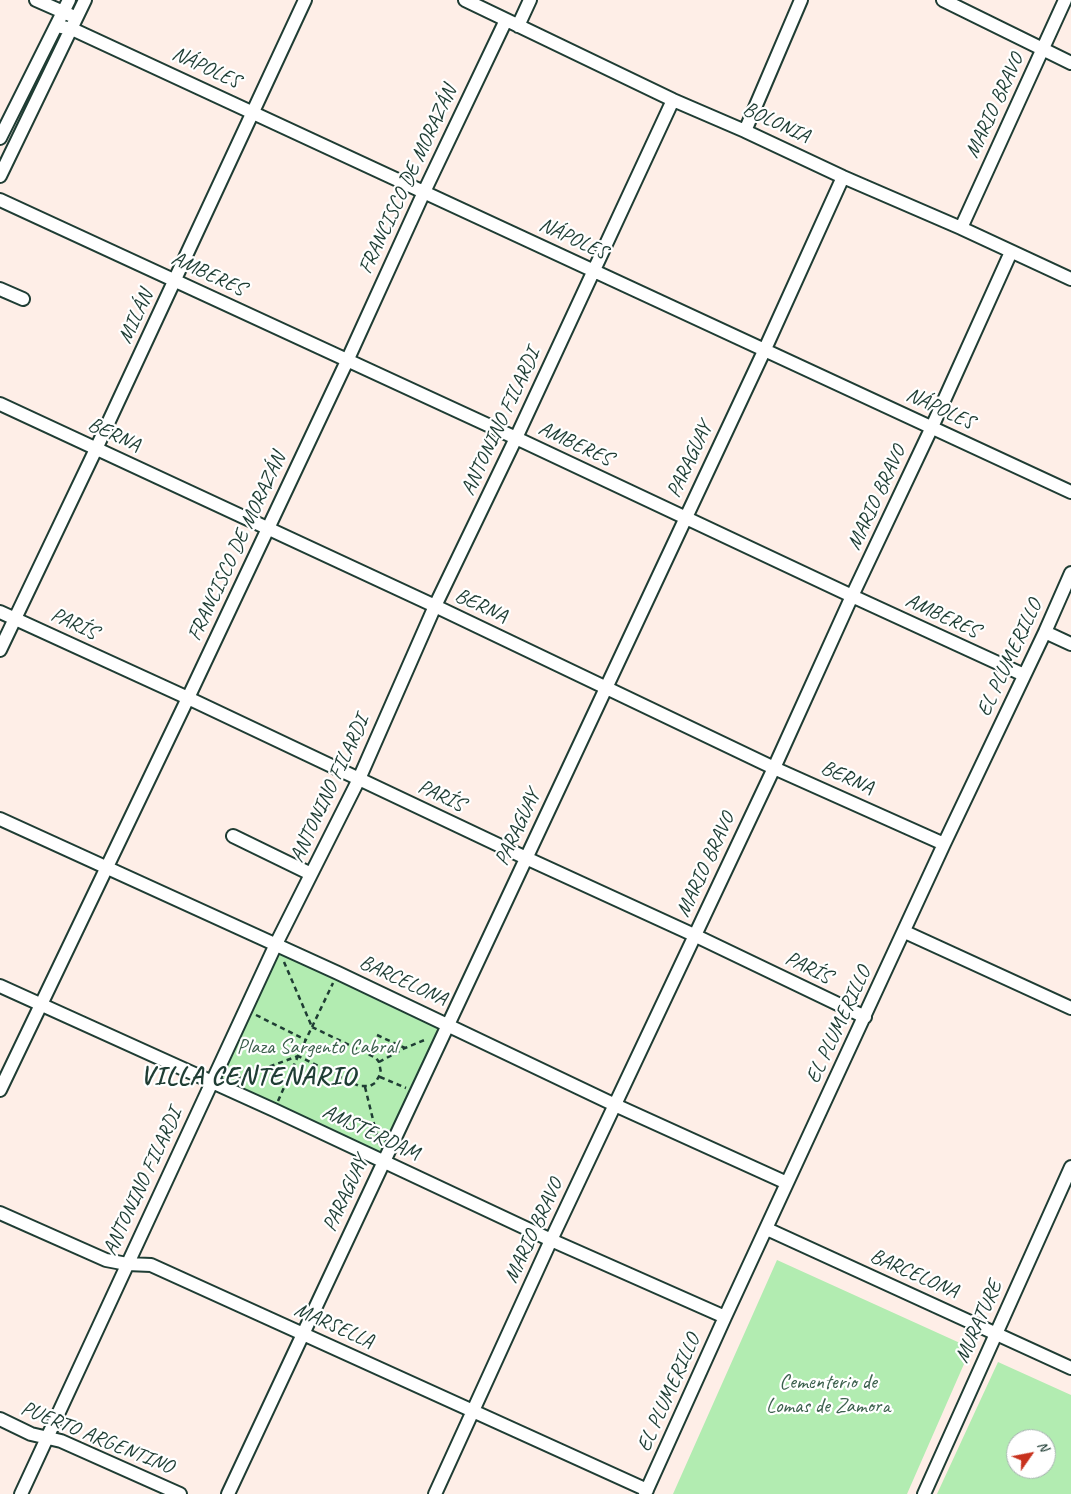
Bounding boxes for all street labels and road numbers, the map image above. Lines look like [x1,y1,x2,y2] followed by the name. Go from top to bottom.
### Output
[168,41,244,95] street label: NÁPOLES
[960,50,1030,162] street label: MARIO BRAVO
[353,82,463,278] street label: FRANCISCO DE MORAZÁN
[739,97,813,149] street label: BOLONIA
[535,212,611,266] street label: NÁPOLES
[167,246,249,302] street label: AMBERES
[113,286,159,348] street label: MILÁN
[456,344,546,500] street label: ANTONINO FILARDI
[902,382,978,436] street label: NÁPOLES
[84,412,144,458] street label: BERNA
[534,416,616,472] street label: AMBERES
[662,418,718,502] street label: PARAGUAY
[842,442,912,554] street label: MARIO BRAVO
[182,449,292,645] street label: FRANCISCO DE MORAZÁN
[451,583,511,629] street label: BERNA
[901,588,983,644] street label: AMBERES
[972,596,1048,720] street label: EL PLUMERILLO
[47,602,101,646] street label: PARÍS
[285,711,375,867] street label: ANTONINO FILARDI
[817,755,877,801] street label: BERNA
[414,774,468,818] street label: PARÍS
[490,786,546,870] street label: PARAGUAY
[671,809,741,921] street label: MARIO BRAVO
[781,946,835,990] street label: PARÍS
[355,950,451,1012] street label: BARCELONA
[801,963,877,1087] street label: EL PLUMERILLO
[318,1099,424,1167] street label: AMSTERDAM
[98,1104,188,1260] street label: ANTONINO FILARDI
[318,1152,374,1236] street label: PARAGUAY
[499,1175,569,1287] street label: MARIO BRAVO
[866,1243,962,1305] street label: BARCELONA
[950,1277,1008,1367] street label: MURATURE
[290,1297,378,1355] street label: MARSELLA
[632,1330,706,1456] street label: EL PLUMERILLO
[17,1396,177,1480] street label: PUERTO ARGENTINO

